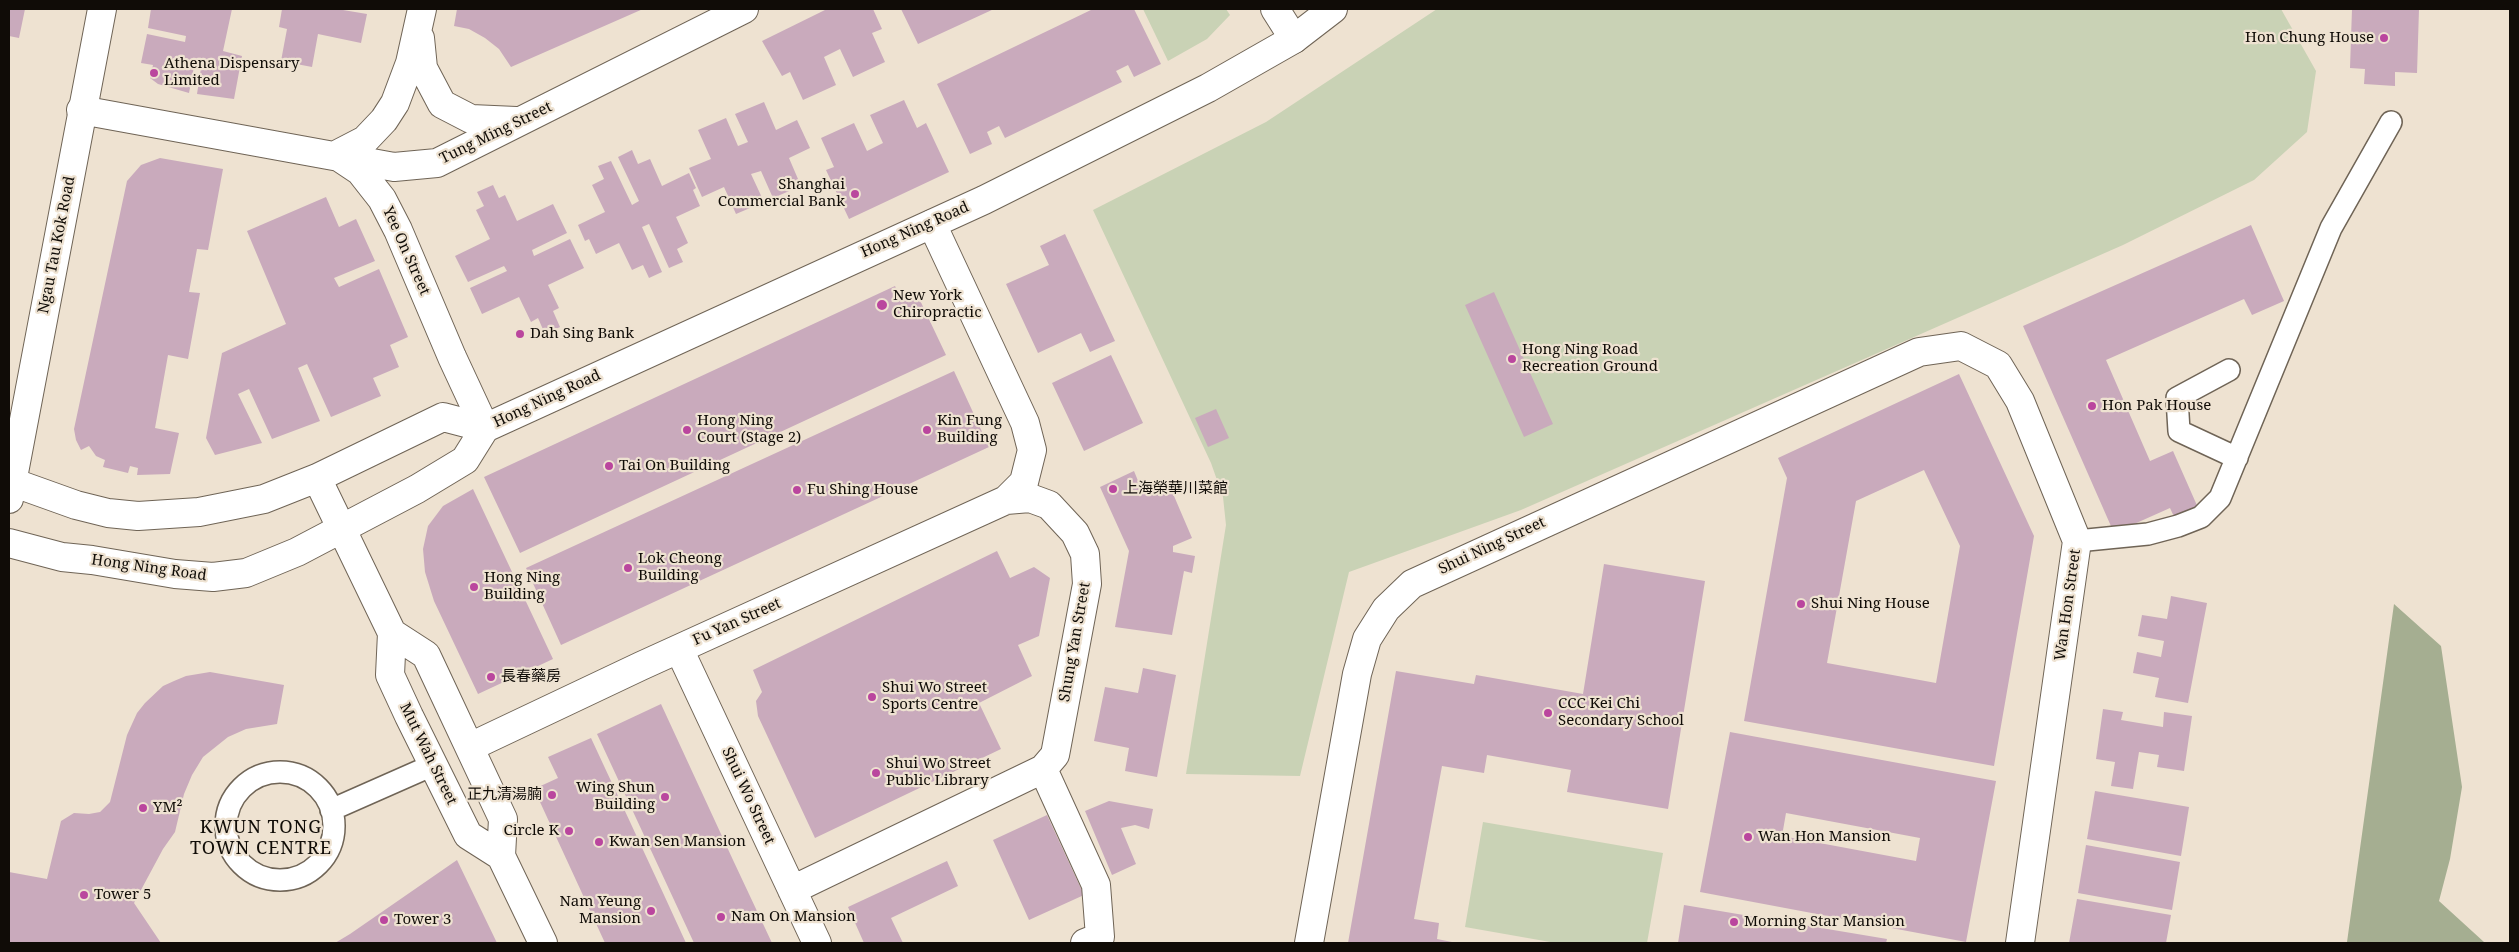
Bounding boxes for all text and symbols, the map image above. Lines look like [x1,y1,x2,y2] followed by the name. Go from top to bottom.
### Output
[2245,29,2374,47] place label: Hon Chung House
[2378,32,2390,44] marker: Hon Chung House
[164,55,300,90] place label: Athena Dispensary Limited
[148,67,160,79] marker: Athena Dispensary Limited
[437,98,555,168] street label: Tung Ming Street
[35,175,79,315] street label: Ngau Tau Kok Road
[718,176,845,211] place label: Shanghai Commercial Bank
[849,188,861,200] marker: Shanghai Commercial Bank
[858,198,972,262] street label: Hong Ning Road
[378,204,434,298] street label: Yee On Street
[893,287,982,322] place label: New York Chiropractic
[875,298,889,312] marker: New York Chiropractic
[530,325,634,343] place label: Dah Sing Bank
[514,328,526,340] marker: Dah Sing Bank
[1522,341,1658,376] place label: Hong Ning Road Recreation Ground
[1506,353,1518,365] marker: Hong Ning Road Recreation Ground
[491,366,603,432] street label: Hong Ning Road
[2102,397,2211,415] place label: Hon Pak House
[2086,400,2098,412] marker: Hon Pak House
[697,412,801,447] place label: Hong Ning Court (Stage 2)
[937,412,1002,447] place label: Kin Fung Building
[681,424,693,436] marker: Hong Ning Court (Stage 2)
[921,424,933,436] marker: Kin Fung Building
[619,457,730,475] place label: Tai On Building
[603,460,615,472] marker: Tai On Building
[1123,480,1228,498] place label: 上海榮華川菜館
[807,481,918,499] place label: Fu Shing House
[1107,483,1119,495] marker: 上海榮華川菜館
[791,484,803,496] marker: Fu Shing House
[1436,513,1548,579] street label: Shui Ning Street
[2051,548,2085,662] street label: Wan Hon Street
[638,550,722,585] place label: Lok Cheong Building
[90,551,208,585] street label: Hong Ning Road
[622,562,634,574] marker: Lok Cheong Building
[484,569,560,604] place label: Hong Ning Building
[468,581,480,593] marker: Hong Ning Building
[1056,581,1094,703] street label: Shung Yan Street
[690,595,784,649] street label: Fu Yan Street
[1811,595,1930,613] place label: Shui Ning House
[1795,598,1807,610] marker: Shui Ning House
[501,668,561,686] place label: 長春藥房
[485,671,497,683] marker: 長春藥房
[882,679,987,714] place label: Shui Wo Street Sports Centre
[866,691,878,703] marker: Shui Wo Street Sports Centre
[1558,695,1684,730] place label: CCC Kei Chi Secondary School
[396,700,460,808] street label: Mut Wah Street
[1542,707,1554,719] marker: CCC Kei Chi Secondary School
[718,745,778,847] street label: Shui Wo Street
[886,755,991,790] place label: Shui Wo Street Public Library
[870,767,882,779] marker: Shui Wo Street Public Library
[576,779,655,814] place label: Wing Shun Building
[467,786,542,804] place label: 正九清湯腩
[546,789,558,801] marker: 正九清湯腩
[659,791,671,803] marker: Wing Shun Building
[153,799,182,817] place label: YM²
[137,802,149,814] marker: YM²
[189,817,333,860] district label: KWUN TONG TOWN CENTRE
[503,822,559,840] place label: Circle K
[563,825,575,837] marker: Circle K
[1758,828,1891,846] place label: Wan Hon Mansion
[1742,831,1754,843] marker: Wan Hon Mansion
[609,833,746,851] place label: Kwan Sen Mansion
[593,836,605,848] marker: Kwan Sen Mansion
[94,886,151,904] place label: Tower 5
[78,889,90,901] marker: Tower 5
[559,893,641,928] place label: Nam Yeung Mansion
[645,905,657,917] marker: Nam Yeung Mansion
[731,908,856,926] place label: Nam On Mansion
[394,911,451,929] place label: Tower 3
[715,911,727,923] marker: Nam On Mansion
[1744,913,1905,931] place label: Morning Star Mansion
[378,914,390,926] marker: Tower 3
[1728,916,1740,928] marker: Morning Star Mansion

